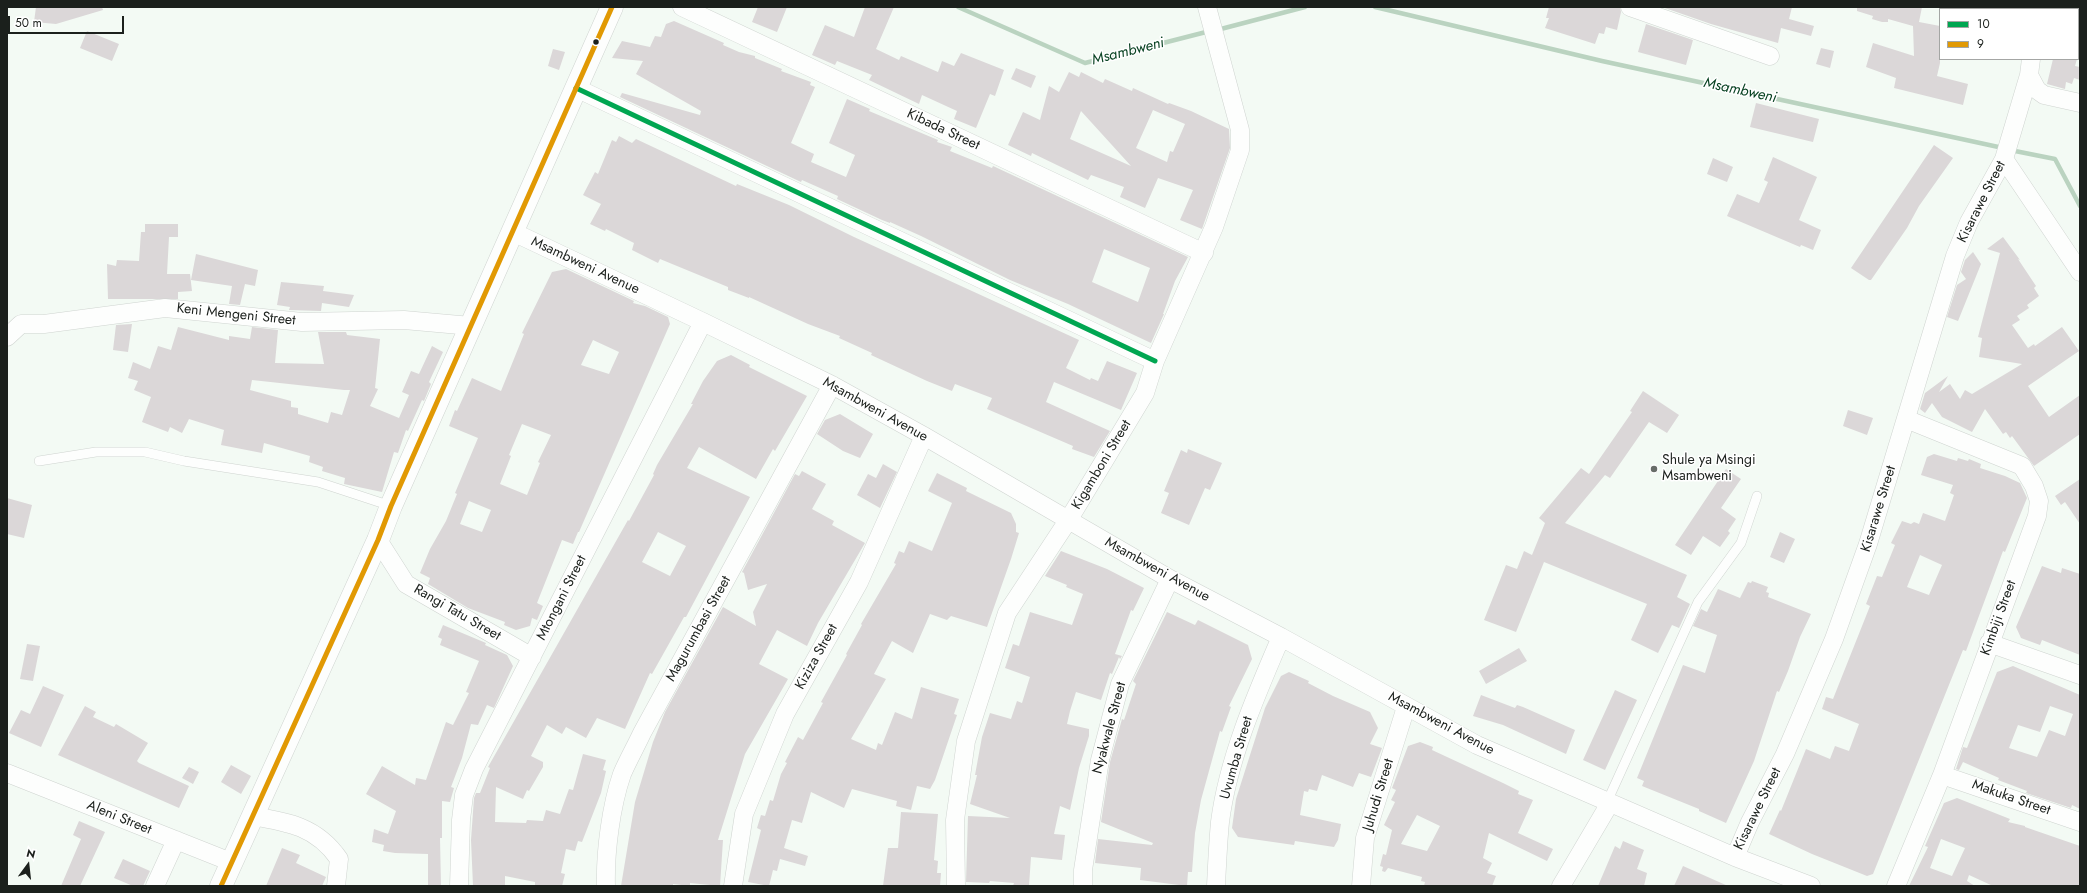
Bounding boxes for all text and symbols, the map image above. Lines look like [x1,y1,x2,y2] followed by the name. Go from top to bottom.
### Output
[10,8,126,34] scale bar
[1939,8,2079,60] legend
[15,14,42,32] text: 50 m
[1977,15,1990,33] text: 10
[1090,34,1166,70] water label: Msambweni
[1977,35,1984,53] text: 9
[591,37,601,47] unlabelled marker
[1702,75,1778,107] water label: Msambweni
[904,106,982,154] street label: Kibada Street
[1954,158,2010,246] street label: Kisarawe Street
[528,234,642,298] street label: Msambweni Avenue
[176,300,296,330] street label: Keni Mengeni Street
[819,374,931,446] street label: Msambweni Avenue
[1069,417,1135,513] street label: Kigamboni Street
[1662,453,1756,486] place label: Shule ya Msingi Msambweni
[1649,464,1659,474] marker: Shule ya Msingi Msambweni
[1858,464,1900,554] street label: Kisarawe Street
[1101,534,1213,606] street label: Msambweni Avenue
[533,553,591,643] street label: Mtongani Street
[663,573,735,685] street label: Magurumbasi Street
[1978,578,2020,658] street label: Kimbiji Street
[410,581,504,645] street label: Rangi Tatu Street
[792,621,842,693] street label: Kiziza Street
[1090,680,1130,776] street label: Nyakwale Street
[1385,689,1497,759] street label: Msambweni Avenue
[1217,715,1257,801] street label: Uvumba Street
[1360,757,1398,833] street label: Juhudi Street
[1731,765,1785,853] street label: Kisarawe Street
[1970,777,2052,819] street label: Makuka Street
[84,797,154,839] street label: Aleni Street
[8,845,48,885] north arrow
[25,845,37,862] text: N

